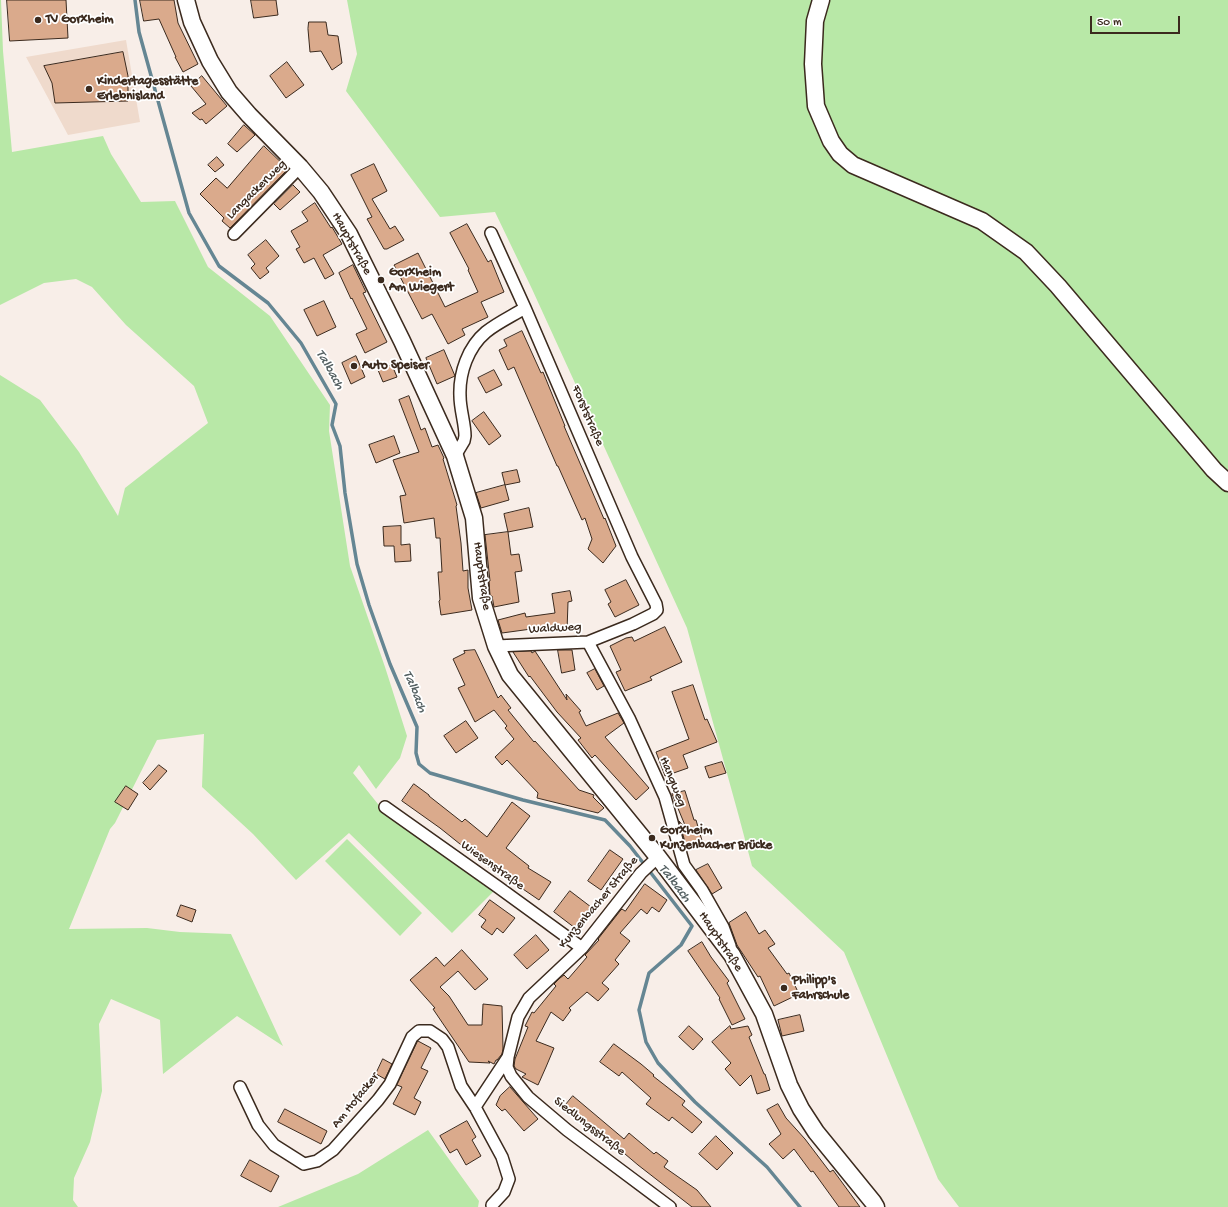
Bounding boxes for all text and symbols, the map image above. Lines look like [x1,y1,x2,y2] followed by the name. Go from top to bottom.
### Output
[1092,8,1182,34] scale bar
[46,12,113,28] place label: TV Gorxheim
[33,15,43,25] marker: TV Gorxheim
[1097,16,1122,30] text: 50 m
[97,74,198,105] place label: Kindertagesstätte Erlebnisland
[84,84,94,94] marker: Kindertagesstätte Erlebnisland
[224,157,290,223] street label: Langackerweg
[327,210,375,278] street label: Hauptstraße
[389,265,454,296] place label: Gorxheim Am Wiegert
[376,275,386,285] marker: Gorxheim Am Wiegert
[311,347,347,393] water label: Talbach
[362,358,429,374] place label: Auto Speiser
[349,361,359,371] marker: Auto Speiser
[567,383,607,449] street label: Forststraße
[468,541,494,611] street label: Hauptstraße
[528,620,582,638] street label: Waldweg
[398,669,430,715] water label: Talbach
[655,755,689,809] street label: Hangweg
[660,823,772,854] place label: Gorxheim Kunzenbacher Brücke
[647,833,657,843] marker: Gorxheim Kunzenbacher Brücke
[457,838,527,894] street label: Wiesenstraße
[556,854,642,952] street label: Kunzenbacher Straße
[654,862,694,906] water label: Talbach
[694,909,746,975] street label: Hauptstraße
[792,973,849,1004] place label: Philipp's Fahrschule
[779,983,789,993] marker: Philipp's Fahrschule
[329,1070,383,1132] street label: Am Hofacker
[550,1094,628,1160] street label: Siedlungsstraße

